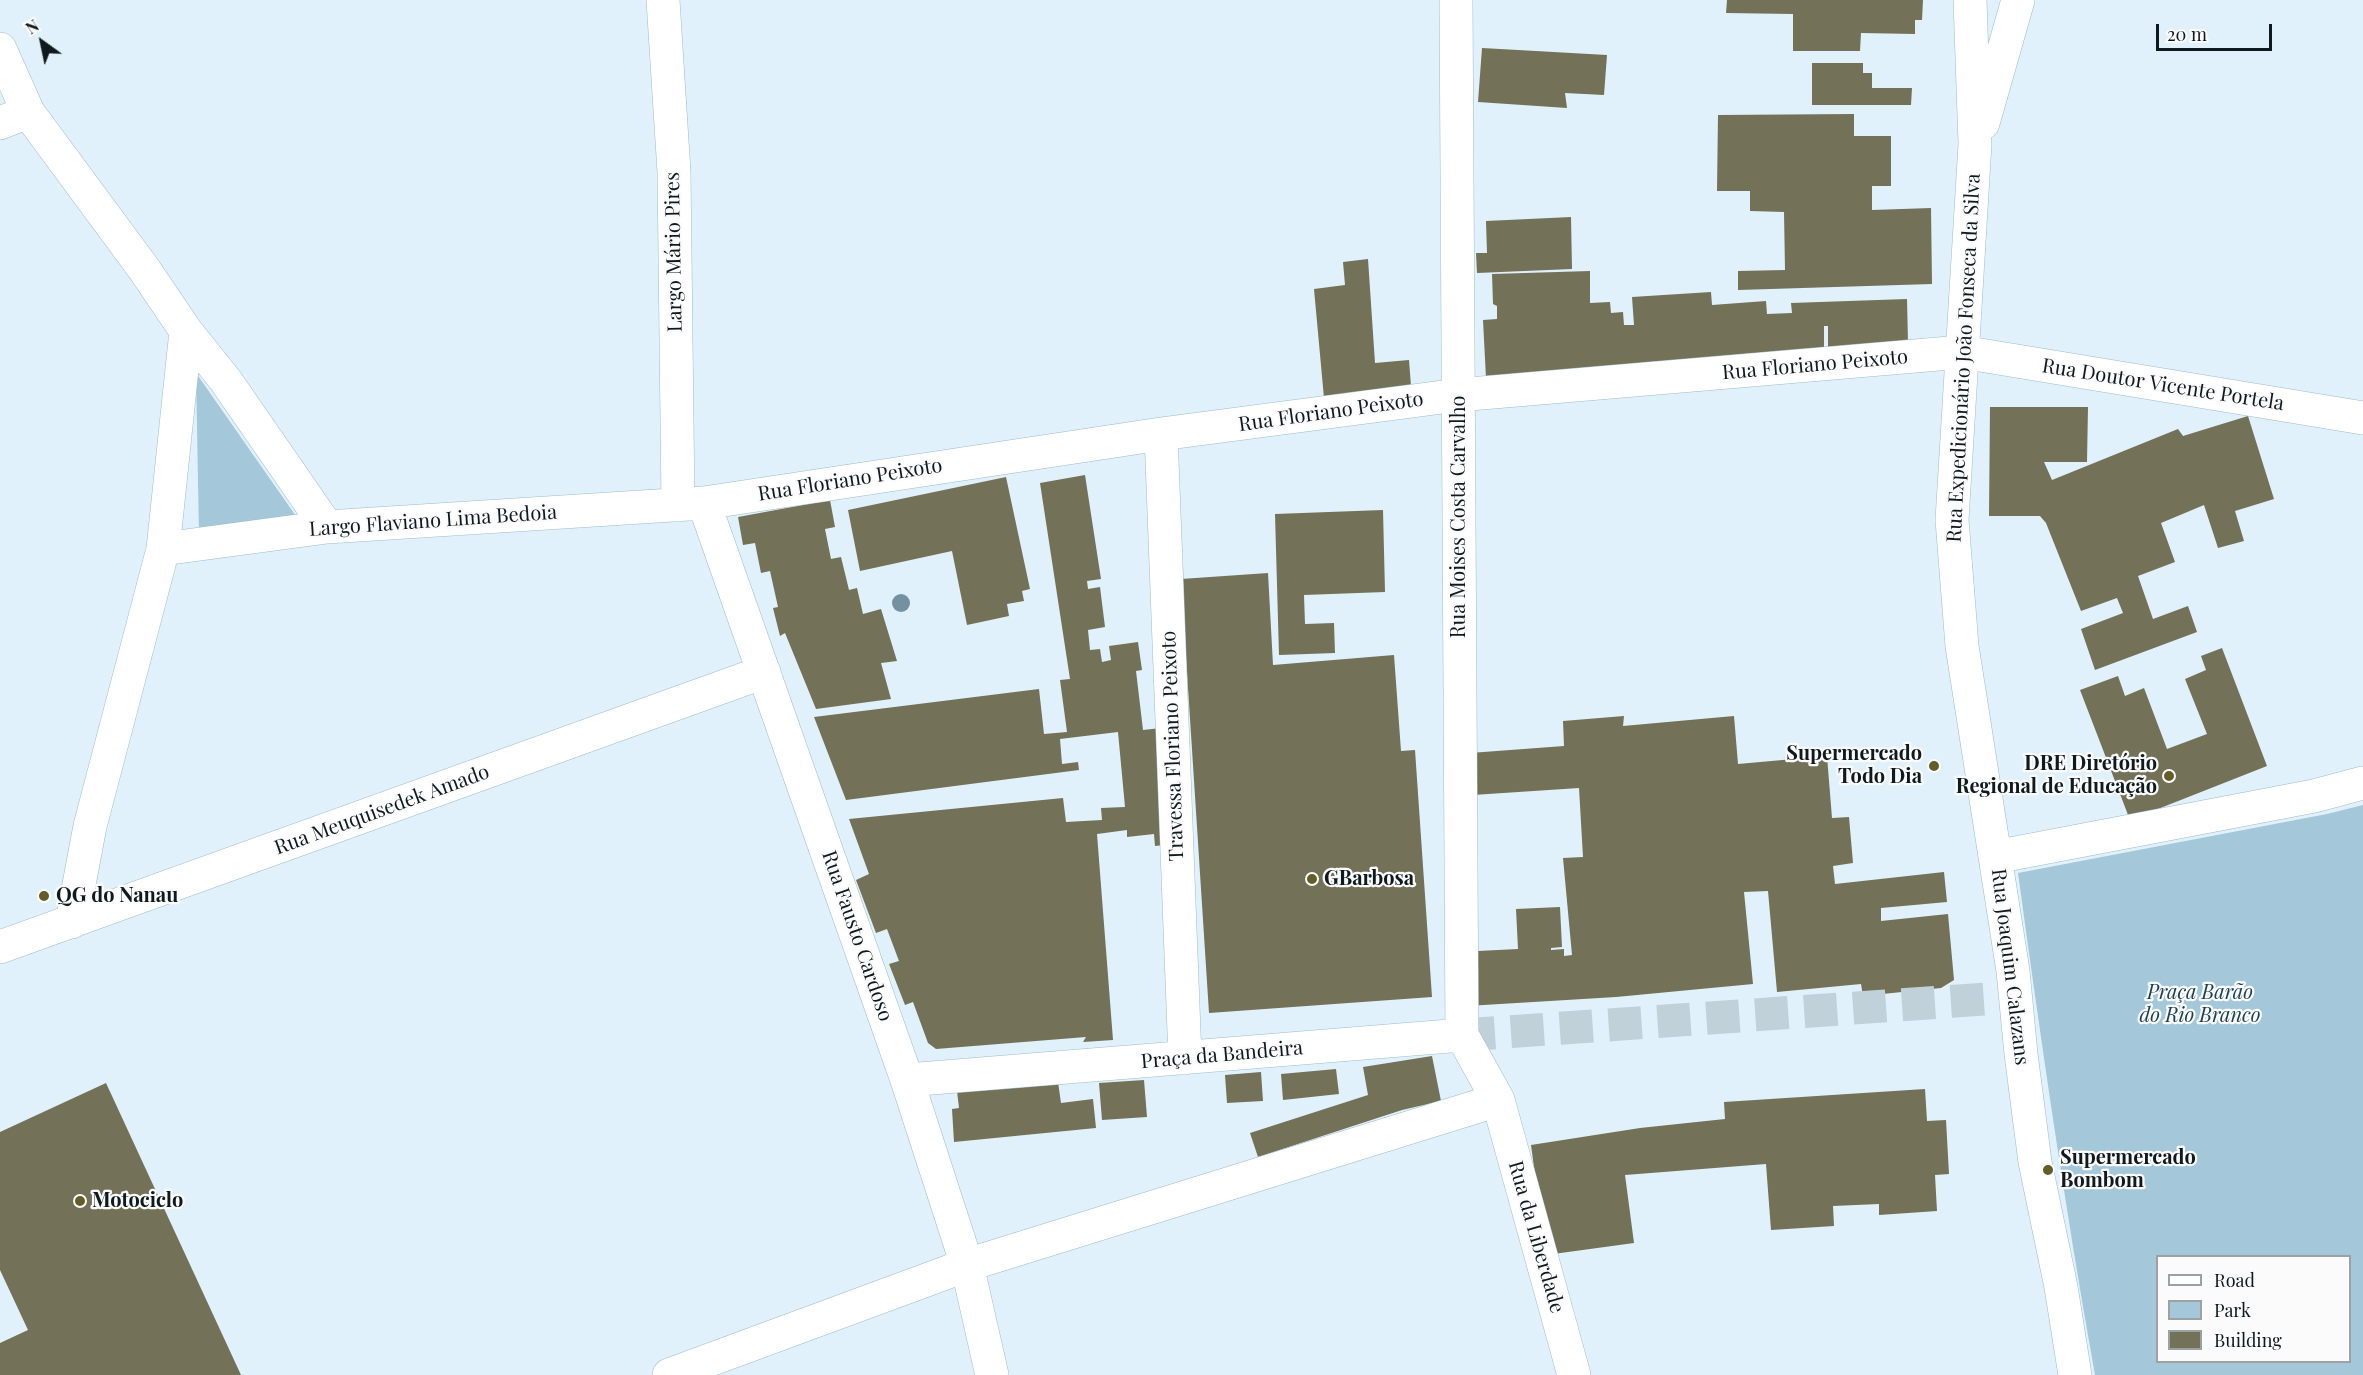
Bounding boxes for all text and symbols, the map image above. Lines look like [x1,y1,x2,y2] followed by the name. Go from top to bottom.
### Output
[12,12,72,72] north arrow
[2159,12,2274,50] scale bar
[21,15,42,38] text: N
[2167,22,2207,46] text: 20 m
[661,172,687,332] street label: Largo Mário Pires
[1942,173,1986,543] street label: Rua Expedicionário João Fonseca da Silva
[1721,345,1909,385] street label: Rua Floriano Peixoto
[2040,354,2286,416] street label: Rua Doutor Vicente Portela
[1237,387,1425,437] street label: Rua Floriano Peixoto
[1447,396,1471,638] street label: Rua Moises Costa Carvalho
[756,454,944,506] street label: Rua Floriano Peixoto
[308,500,558,542] street label: Largo Flaviano Lima Bedoia
[1157,630,1189,862] street label: Travessa Floriano Peixoto
[1786,742,1922,789] place label: Supermercado Todo Dia
[1956,752,2157,799] place label: DRE Diretório Regional de Educação
[1927,759,1941,773] marker: Supermercado Todo Dia
[271,760,493,860] street label: Rua Meuquisedek Amado
[2162,769,2176,783] marker: DRE Diretório Regional de Educação
[817,848,897,1024] street label: Rua Fausto Cardoso
[1324,867,1414,891] place label: GBarbosa
[1986,867,2034,1067] street label: Rua Joaquim Calazans
[1305,872,1319,886] marker: GBarbosa
[56,884,178,908] place label: QG do Nanau
[37,889,51,903] marker: QG do Nanau
[2139,981,2261,1028] park label: Praça Barão do Rio Branco
[1140,1036,1304,1074] street label: Praça da Bandeira
[2060,1146,2196,1193] place label: Supermercado Bombom
[1503,1158,1569,1316] street label: Rua da Liberdade
[2041,1163,2055,1177] marker: Supermercado Bombom
[92,1189,183,1213] place label: Motociclo
[73,1194,87,1208] marker: Motociclo
[2156,1255,2351,1363] legend
[2214,1268,2255,1292] text: Road
[2214,1298,2251,1322] text: Park
[2214,1328,2282,1352] text: Building

